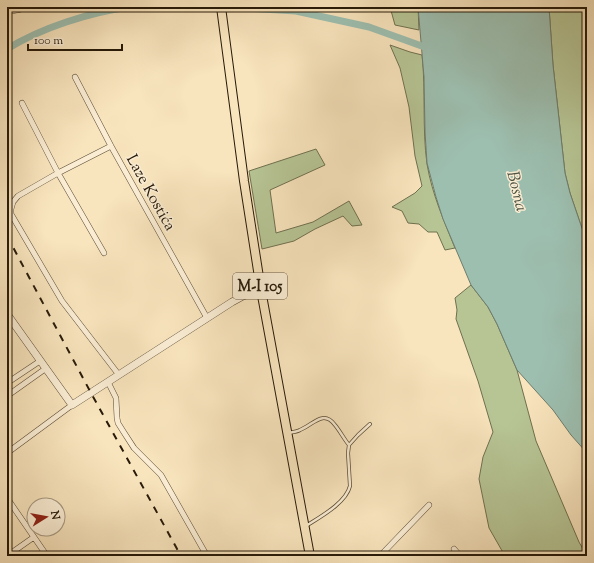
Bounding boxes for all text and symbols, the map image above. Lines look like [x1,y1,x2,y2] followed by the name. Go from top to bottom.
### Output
[28,26,122,52] scale bar
[34,32,63,50] text: 100 m
[119,151,181,236] street label: Laze Kostića
[499,169,533,215] water label: Bosna
[233,273,287,299] road number: M-I 105
[26,497,66,537] north arrow
[46,508,64,521] text: N

